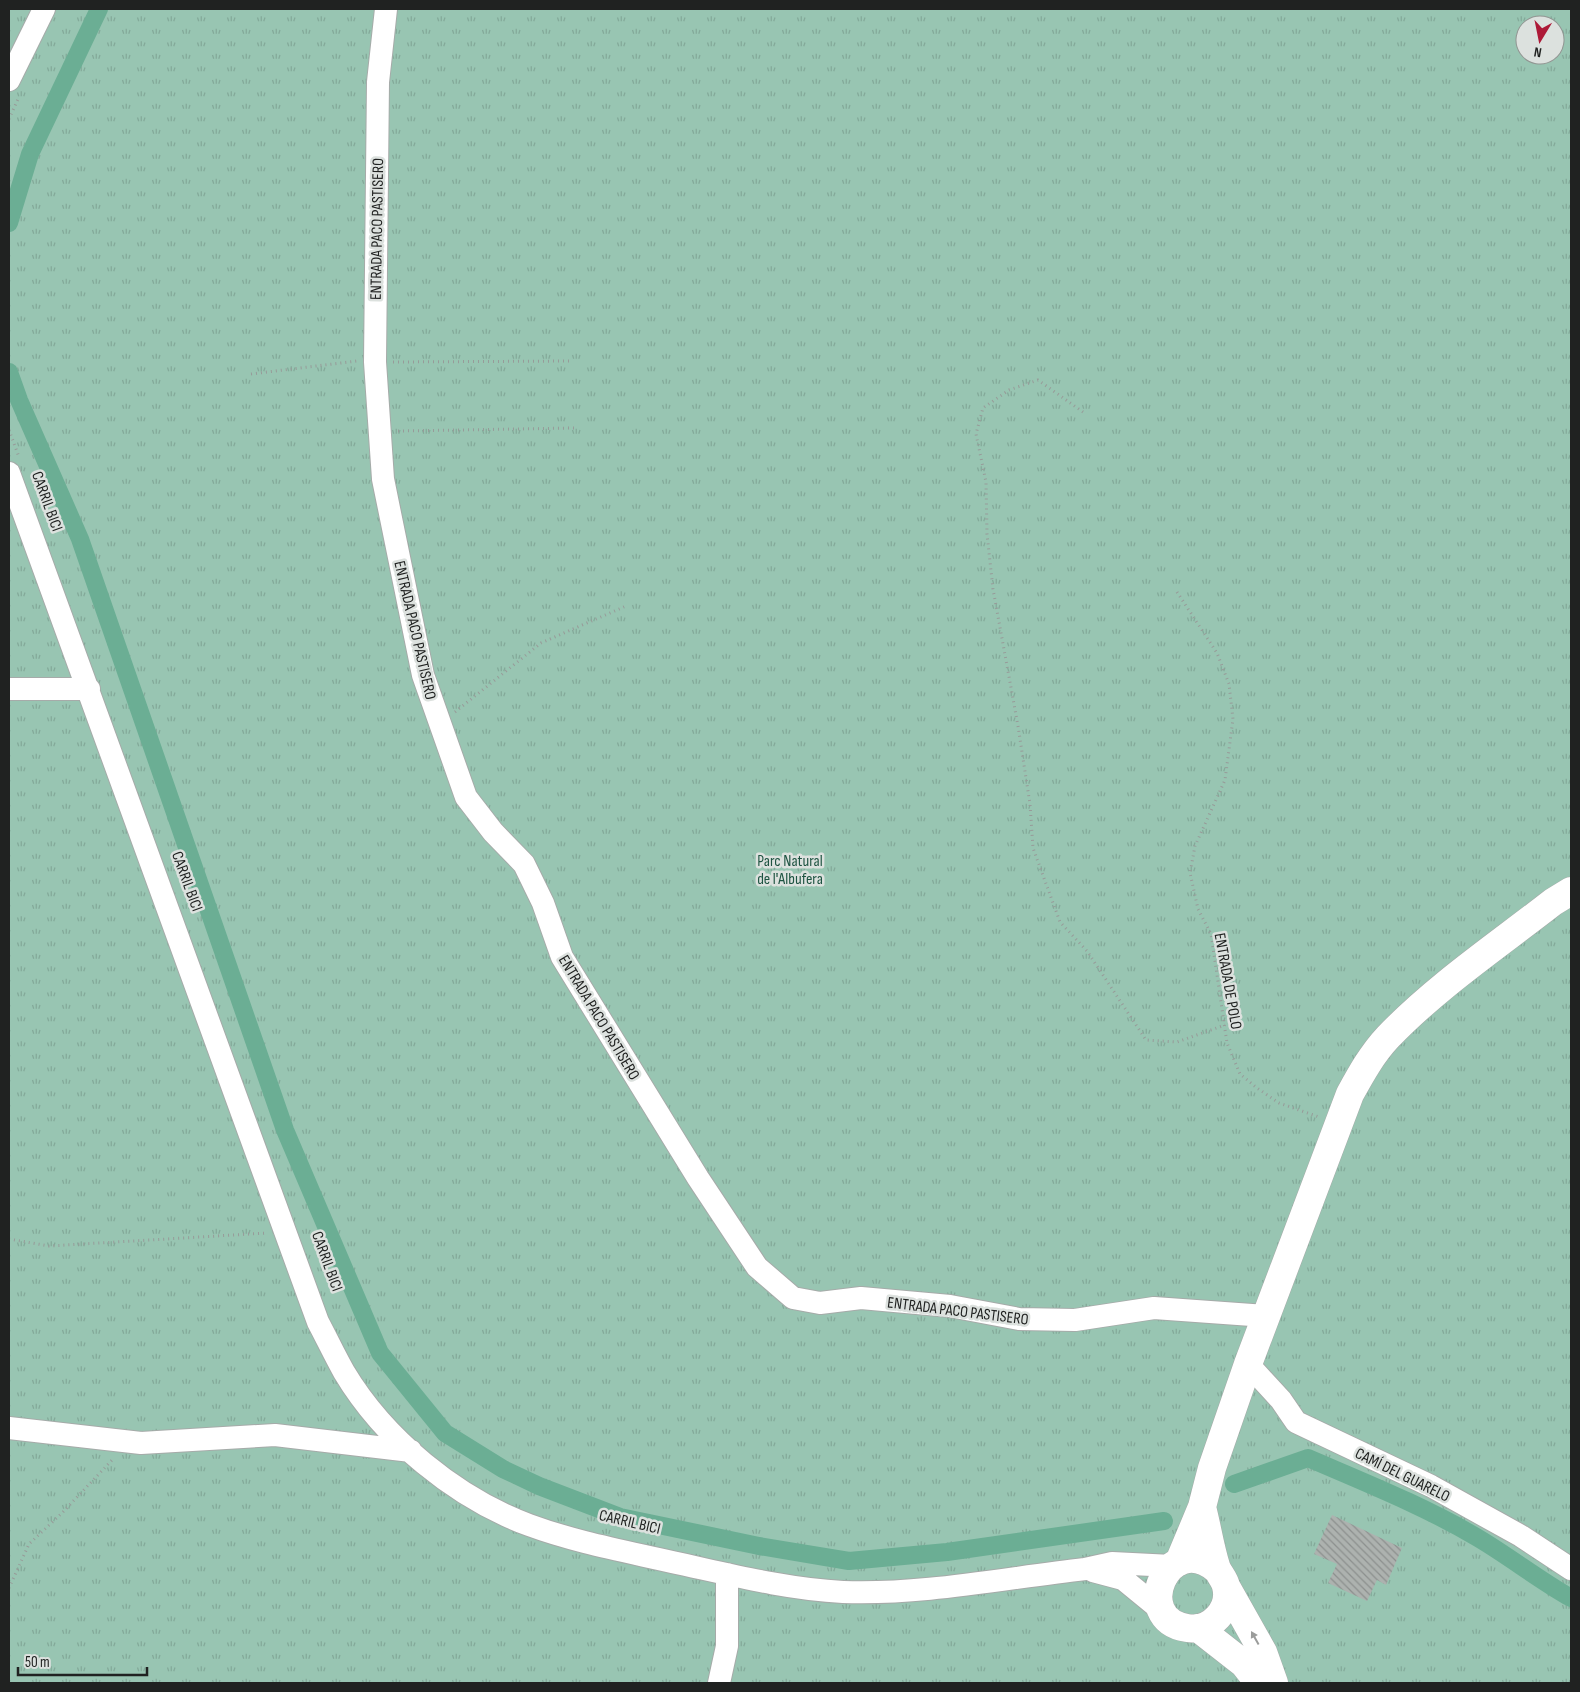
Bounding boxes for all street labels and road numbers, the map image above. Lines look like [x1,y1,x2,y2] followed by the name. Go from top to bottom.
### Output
[367,158,388,300] street label: ENTRADA PACO PASTISERO
[27,469,66,534] street label: CARRIL BICI
[389,559,440,702] street label: ENTRADA PACO PASTISERO
[167,849,206,914] street label: CARRIL BICI
[1210,932,1245,1031] street label: ENTRADA DE POLO
[554,952,643,1084] street label: ENTRADA PACO PASTISERO
[307,1229,346,1294] street label: CARRIL BICI
[886,1293,1030,1330] street label: ENTRADA PACO PASTISERO
[1352,1444,1453,1507] street label: CAMÍ DEL GUARELO
[597,1506,662,1539] street label: CARRIL BICI

